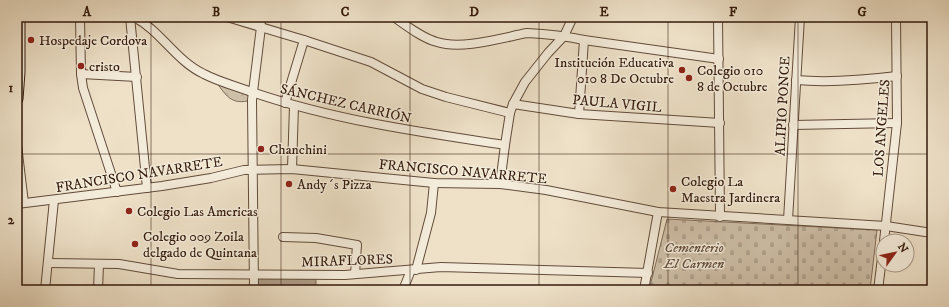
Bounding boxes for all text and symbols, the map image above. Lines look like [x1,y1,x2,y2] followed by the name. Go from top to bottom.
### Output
[82,4,92,20] text: A
[212,4,220,20] text: B
[341,4,350,20] text: C
[469,4,479,20] text: D
[599,4,609,20] text: E
[729,4,738,20] text: F
[857,4,867,20] text: G
[39,32,147,50] place label: Hospedaje Cordova
[26,35,36,45] marker: Hospedaje Cordova
[554,54,674,88] place label: Institución Educativa 010 8 De Octubre
[771,56,795,156] street label: ALIPIO PONCE
[89,58,120,76] place label: cristo
[76,61,86,71] marker: cristo
[697,62,768,96] place label: Colegio 010 8 de Octubre
[677,65,687,75] marker: Institución Educativa 010 8 De Octubre
[684,73,694,83] marker: Colegio 010 8 de Octubre
[870,79,894,177] street label: LOS ANGELES
[9,80,14,96] text: 1
[278,80,414,128] street label: SÁNCHEZ CARRIÓN
[572,91,662,117] street label: PAULA VIGIL
[269,141,327,159] place label: Chanchini
[256,144,266,154] marker: Chanchini
[54,153,224,197] street label: FRANCISCO NAVARRETE
[378,156,548,188] street label: FRANCISCO NAVARRETE
[681,173,780,207] place label: Colegio La Maestra Jardinera
[297,176,372,194] place label: Andy´s Pizza
[284,179,294,189] marker: Andy´s Pizza
[668,184,678,194] marker: Colegio La Maestra Jardinera
[137,203,258,221] place label: Colegio Las Americas
[124,206,134,216] marker: Colegio Las Americas
[8,212,15,228] text: 2
[143,228,257,262] place label: Colegio 009 Zoila delgado de Quintana
[875,233,915,273] north arrow
[130,239,140,249] marker: Colegio 009 Zoila delgado de Quintana
[663,239,724,273] park label: Cementerio El Carmen
[894,240,911,256] text: N
[301,250,393,272] street label: MIRAFLORES

